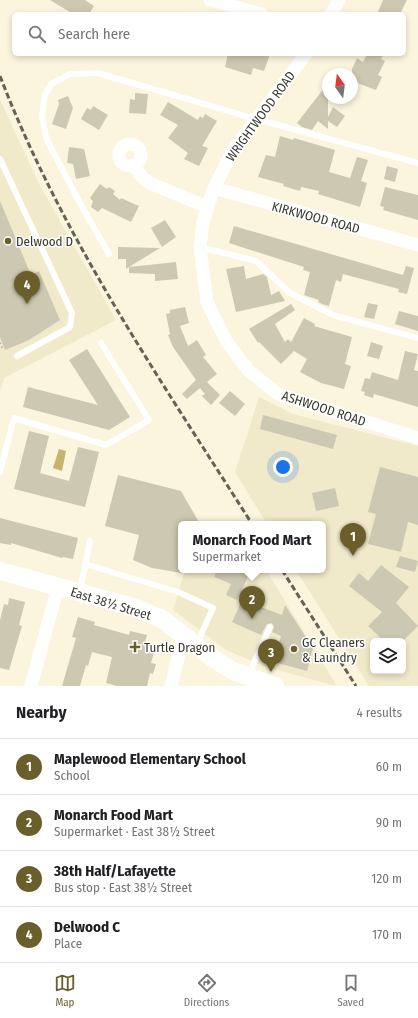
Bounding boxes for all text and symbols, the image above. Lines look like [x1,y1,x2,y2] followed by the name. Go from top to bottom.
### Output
[12,12,406,56] search box
[26,23,48,45] icon: search
[58,25,130,43] text: Search here
[223,68,298,164] street label: WRIGHTWOOD ROAD
[322,68,358,104] north arrow
[270,199,361,236] street label: KIRKWOOD ROAD
[16,234,73,249] place label: Delwood D
[3,236,13,246] marker: Delwood D
[14,271,40,304] pin: 4
[280,388,368,429] street label: ASHWOOD ROAD
[273,457,293,477] your location
[178,521,326,573] popup
[340,523,366,556] pin: 1
[192,531,312,549] text: Monarch Food Mart
[192,549,261,564] text: Supermarket
[69,584,154,623] street label: East 38½ Street
[239,586,265,619] pin: 2
[302,635,365,665] place label: GC Cleaners & Laundry
[370,638,406,674] map controls
[370,638,406,674] button: layers
[258,639,284,672] pin: 3
[144,640,215,655] place label: Turtle Dragon
[129,641,141,653] marker: Turtle Dragon
[289,644,299,654] marker: GC Cleaners & Laundry
[16,702,67,723] text: Nearby
[356,705,402,720] text: 4 results
[54,750,246,768] text: Maplewood Elementary School
[26,759,32,774] text: 1
[376,759,402,774] text: 60 m
[54,768,90,783] text: School
[54,806,173,824] text: Monarch Food Mart
[26,815,32,830] text: 2
[376,815,402,830] text: 90 m
[54,824,215,839] text: Supermarket · East 38½ Street
[54,862,176,880] text: 38th Half/Lafayette
[26,871,32,886] text: 3
[371,871,402,886] text: 120 m
[54,880,192,895] text: Bus stop · East 38½ Street
[54,918,120,936] text: Delwood C
[26,927,32,942] text: 4
[372,927,402,942] text: 170 m
[54,936,82,951] text: Place
[54,972,76,1009] tab: Map
[184,972,229,1009] tab: Directions
[337,972,364,1009] tab: Saved

